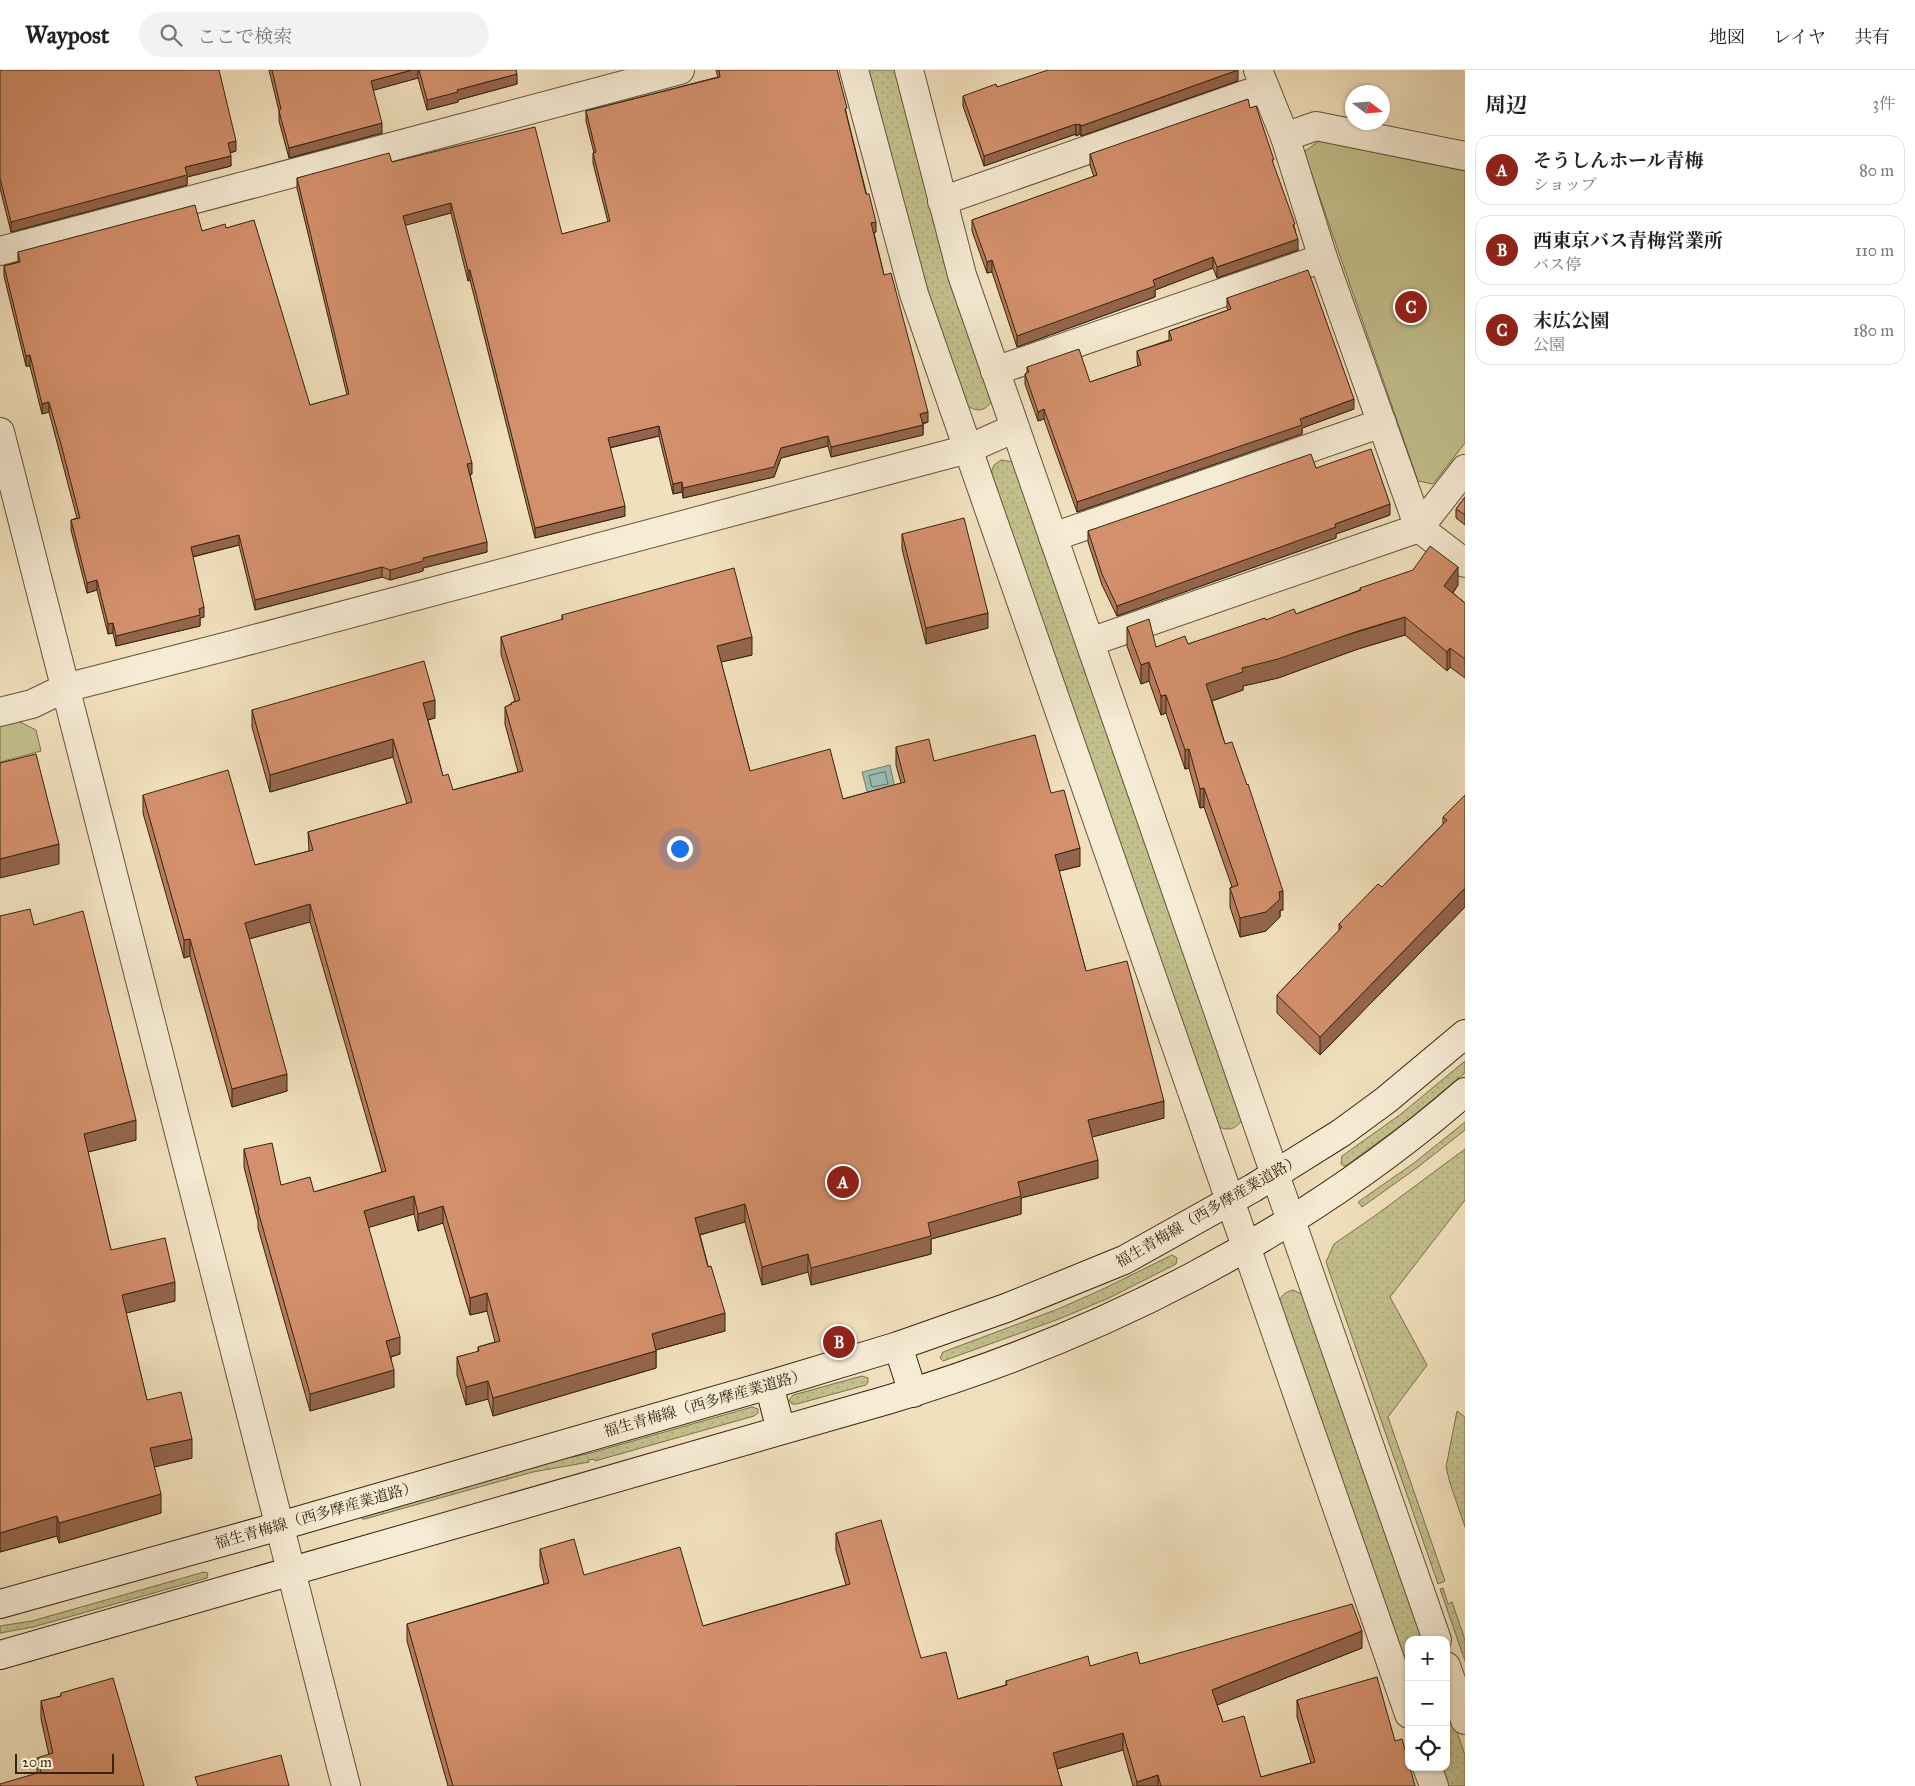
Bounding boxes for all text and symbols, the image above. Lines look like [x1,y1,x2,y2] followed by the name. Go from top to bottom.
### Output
[139,12,489,57] search box
[25,20,109,50] text: Waypost
[157,21,185,49] icon: search
[197,25,292,48] text: ここで検索
[1709,26,1745,48] text: 地図
[1773,26,1826,48] text: レイヤ
[1854,26,1890,48] text: 共有
[1345,85,1390,130] north arrow
[1485,92,1527,118] text: 周辺
[1873,94,1895,113] text: 3件
[1533,149,1704,172] text: そうしんホール青梅
[1497,161,1507,180] text: A
[1859,161,1894,180] text: 80 m
[1533,175,1597,194] text: ショップ
[1533,229,1723,252] text: 西東京バス青梅営業所
[1497,241,1507,260] text: B
[1855,241,1894,260] text: 110 m
[1533,255,1581,274] text: バス停
[1395,288,1427,326] pin: C
[1533,309,1609,332] text: 末広公園
[1497,321,1507,340] text: C
[1853,321,1894,340] text: 180 m
[1533,335,1565,354] text: 公園
[667,836,693,862] your location
[1113,1151,1303,1271] street label: 福生青梅線（西多摩産業道路）
[827,1163,859,1201] pin: A
[823,1323,855,1361] pin: B
[602,1365,808,1441] street label: 福生青梅線（西多摩産業道路）
[213,1477,419,1553] street label: 福生青梅線（西多摩産業道路）
[1405,1636,1450,1771] map controls
[1405,1636,1450,1681] button: +
[1405,1681,1450,1726] button: −
[1405,1726,1450,1771] button: locate
[15,1751,114,1774] scale bar
[22,1754,52,1771] text: 20 m

